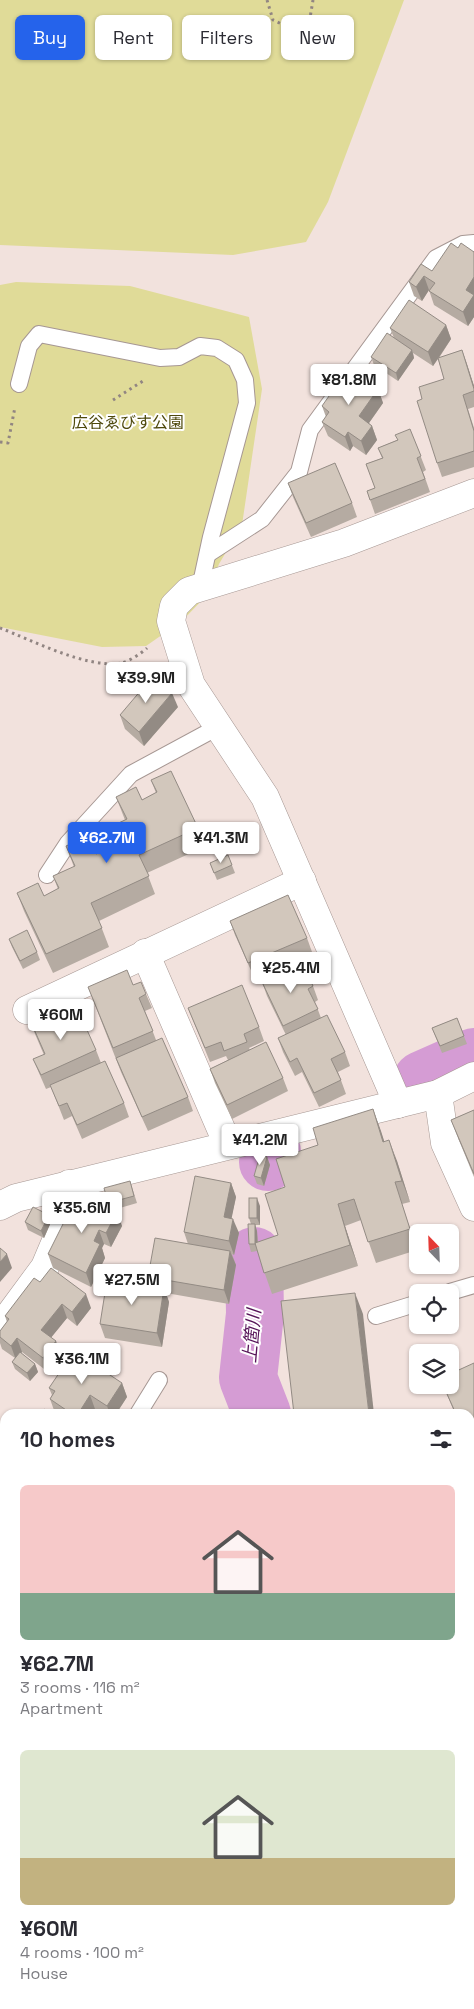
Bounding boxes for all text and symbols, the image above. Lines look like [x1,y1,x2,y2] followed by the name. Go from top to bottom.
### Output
[15,15,85,60] chip: Buy
[95,15,172,60] chip: Rent
[182,15,271,60] chip: Filters
[281,15,354,60] chip: New
[308,364,390,406] pin: ¥81.8M
[321,369,377,390] text: ¥81.8M
[72,412,184,433] park label: 広谷ゑびす公園
[105,662,187,704] pin: ¥39.9M
[117,667,175,688] text: ¥39.9M
[66,822,148,864] pin: ¥62.7M
[180,822,262,864] pin: ¥41.3M
[79,827,135,848] text: ¥62.7M
[193,827,249,848] text: ¥41.3M
[250,952,332,994] pin: ¥25.4M
[262,957,320,978] text: ¥25.4M
[31,998,91,1041] pin: ¥60M
[39,1004,83,1025] text: ¥60M
[219,1124,301,1166] pin: ¥41.2M
[232,1129,288,1150] text: ¥41.2M
[41,1192,123,1234] pin: ¥35.6M
[53,1197,111,1218] text: ¥35.6M
[409,1224,459,1274] north arrow
[409,1224,459,1394] map controls
[91,1264,173,1306] pin: ¥27.5M
[104,1269,160,1290] text: ¥27.5M
[409,1284,459,1334] button: locate
[238,1306,265,1364] water label: 上箇川
[41,1342,123,1385] pin: ¥36.1M
[409,1344,459,1394] button: layers
[55,1348,109,1369] text: ¥36.1M
[427,1425,455,1453] icon: filters
[20,1426,115,1453] text: 10 homes
[193,1517,283,1607] icon: home
[20,1650,94,1677] text: ¥62.7M
[20,1677,140,1698] text: 3 rooms · 116 m²
[20,1698,103,1719] text: Apartment
[193,1782,283,1872] icon: home
[20,1915,78,1942] text: ¥60M
[20,1942,144,1963] text: 4 rooms · 100 m²
[20,1963,68,1984] text: House

